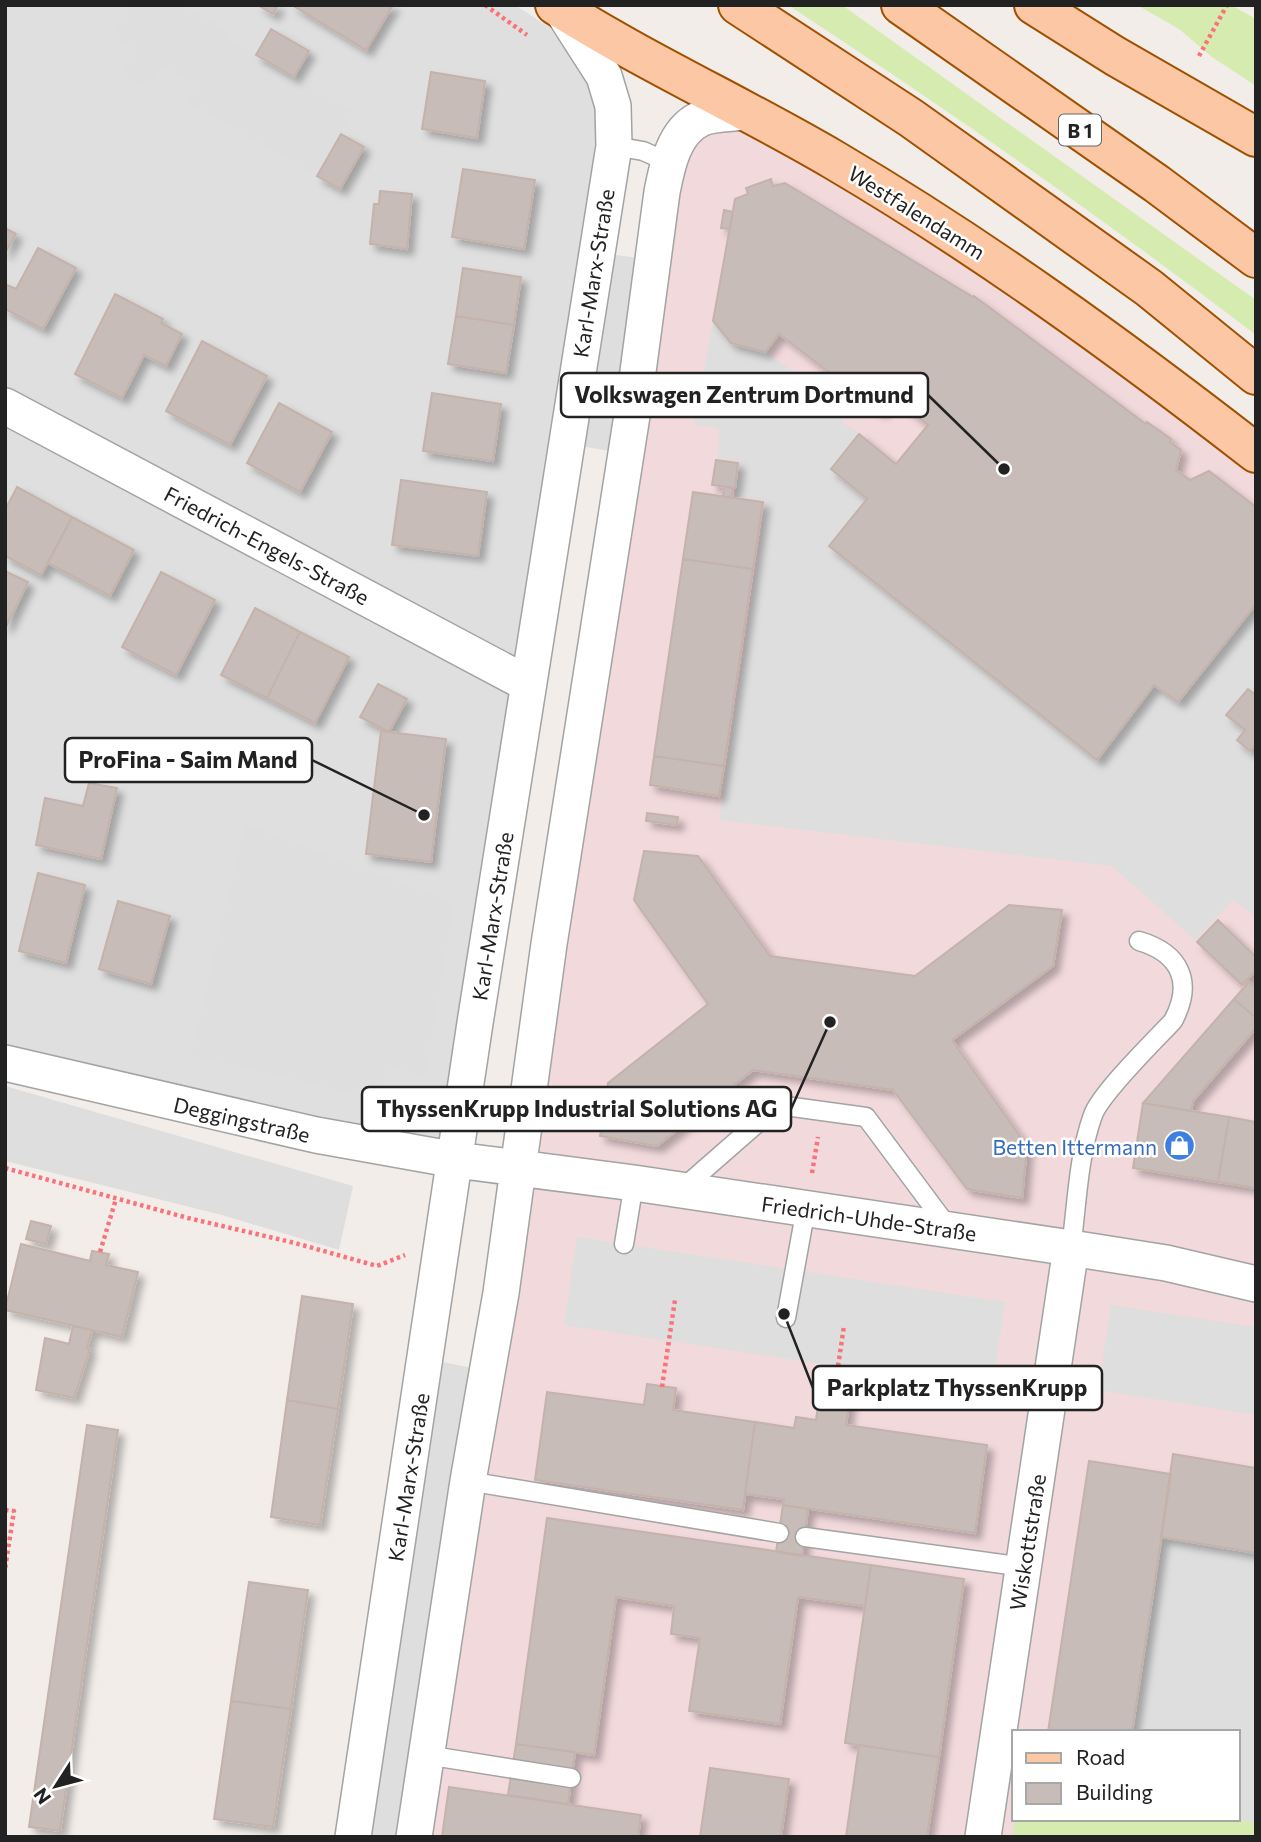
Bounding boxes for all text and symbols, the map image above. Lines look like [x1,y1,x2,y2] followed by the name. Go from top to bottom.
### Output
[1059,114,1101,146] road number: B 1
[844,160,990,264] street label: Westfalendamm
[567,187,619,359] street label: Karl-Marx-Straße
[561,373,928,417] callout: Volkswagen Zentrum Dortmund
[574,380,914,408] text: Volkswagen Zentrum Dortmund
[160,480,374,610] street label: Friedrich-Engels-Straße
[65,738,312,782] callout: ProFina - Saim Mand
[78,745,298,773] text: ProFina - Saim Mand
[466,830,518,1002] street label: Karl-Marx-Straße
[362,1087,791,1131] callout: ThyssenKrupp Industrial Solutions AG
[171,1091,313,1147] street label: Deggingstraße
[376,1094,778,1122] text: ThyssenKrupp Industrial Solutions AG
[1163,1129,1197,1163] shop icon: Betten Ittermann
[993,1134,1157,1159] place label: Betten Ittermann
[760,1191,978,1245] street label: Friedrich-Uhde-Straße
[813,1366,1102,1410] callout: Parkplatz ThyssenKrupp
[827,1373,1087,1401] text: Parkplatz ThyssenKrupp
[382,1391,434,1563] street label: Karl-Marx-Straße
[1004,1472,1050,1612] street label: Wiskottstraße
[1012,1730,1240,1821] legend
[1076,1744,1125,1769] text: Road
[21,1751,91,1821] north arrow
[1076,1779,1153,1804] text: Building
[28,1784,55,1809] text: N

